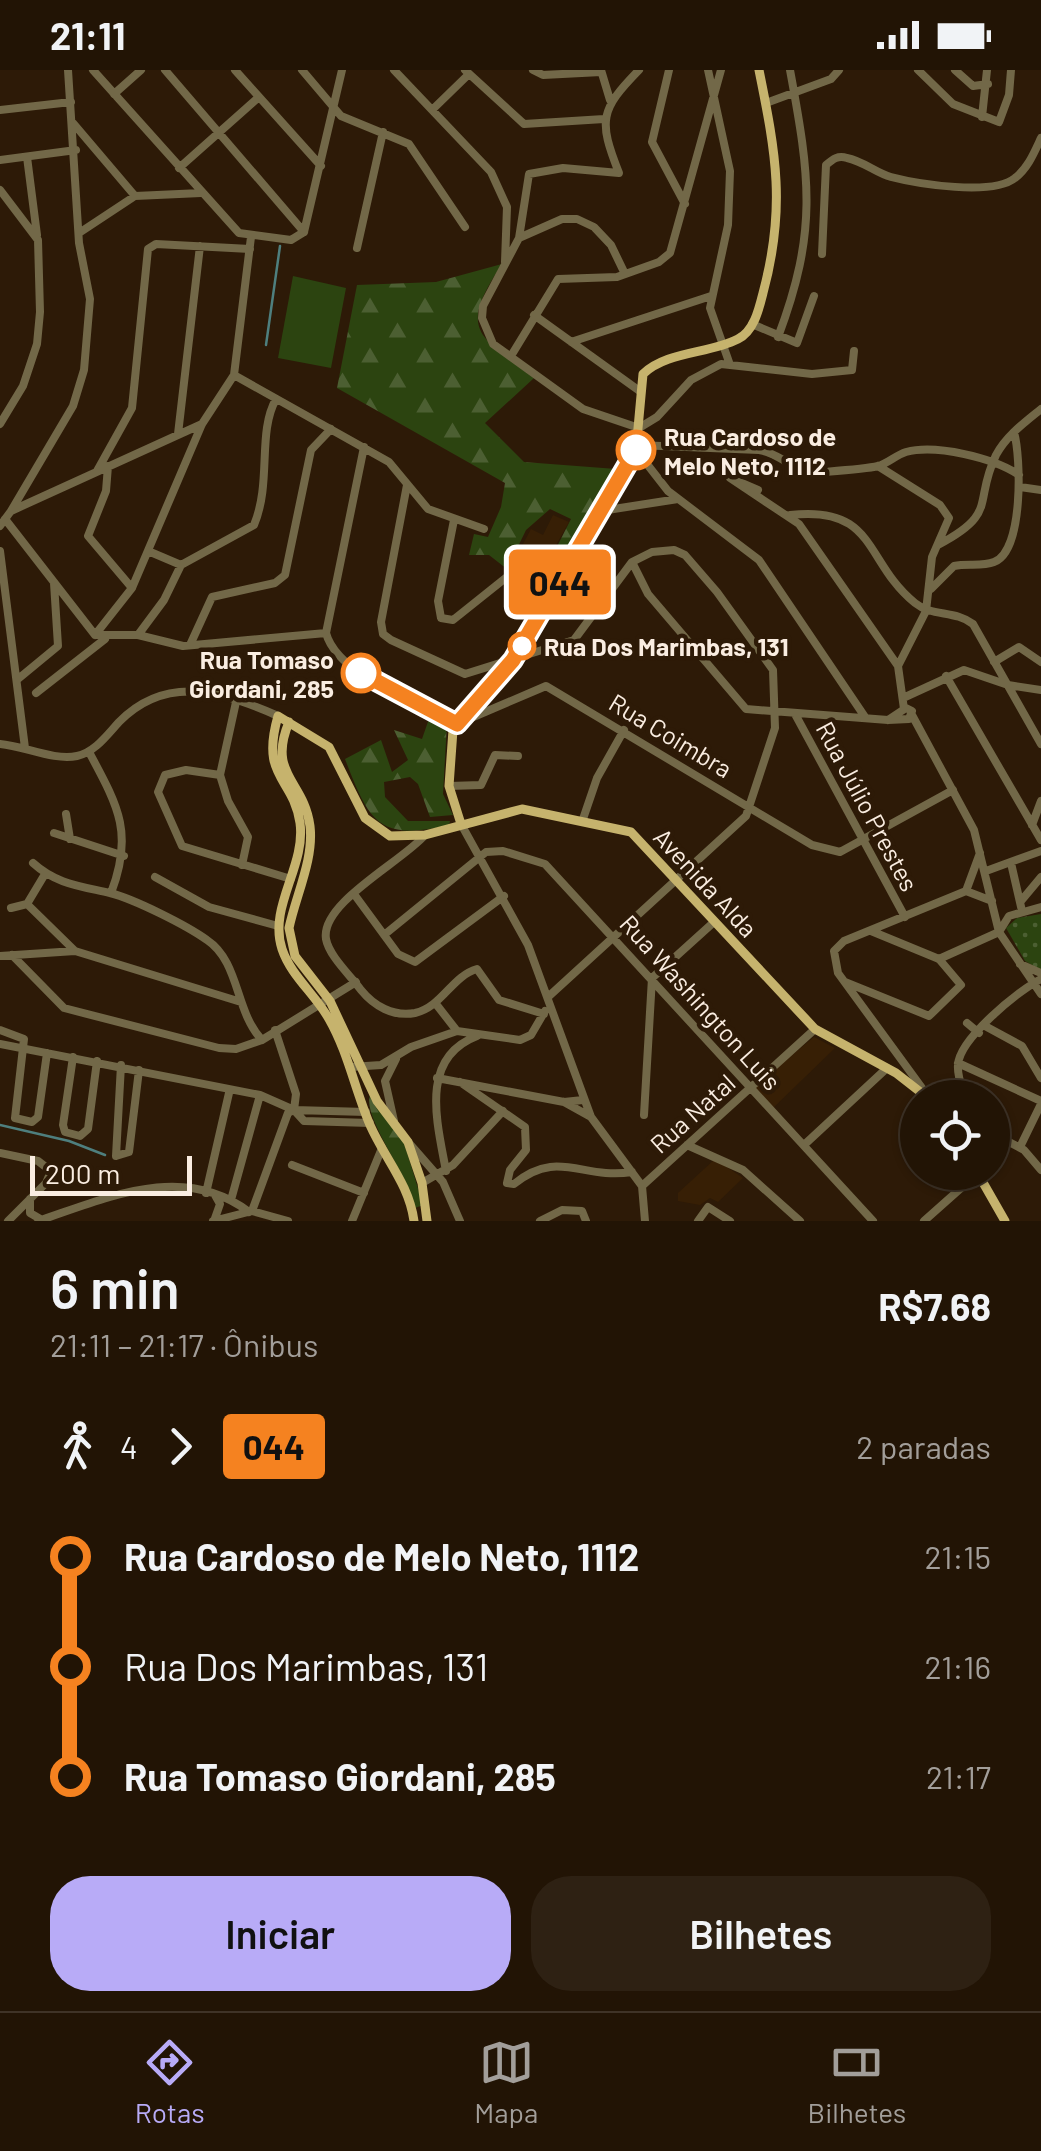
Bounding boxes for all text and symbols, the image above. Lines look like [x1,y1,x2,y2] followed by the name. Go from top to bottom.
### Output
[50,12,126,58] text: 21:11
[664,421,836,480] place label: Rua Cardoso de Melo Neto, 1112
[617,431,655,469] marker: Rua Cardoso de Melo Neto, 1112
[502,550,618,614] line badge: 044
[529,561,591,603] text: 044
[544,631,789,661] place label: Rua Dos Marimbas, 131
[509,633,535,659] marker: Rua Dos Marimbas, 131
[189,644,334,703] place label: Rua Tomaso Giordani, 285
[342,654,380,692] marker: Rua Tomaso Giordani, 285
[604,687,738,783] street label: Rua Coimbra
[811,716,925,896] street label: Rua Júlio Prestes
[648,821,764,943] street label: Avenida Alda
[614,908,788,1096] street label: Rua Washington Luis
[643,1067,741,1159] street label: Rua Natal
[900,1080,1010,1190] map controls
[900,1080,1010,1190] button: locate
[30,1151,192,1196] scale bar
[45,1156,120,1190] text: 200 m
[50,1254,180,1320] text: 6 min
[878,1283,991,1329] text: R$7.68
[50,1325,318,1363] text: 21:11 – 21:17 · Ônibus
[50,1419,105,1474] icon: walk
[153,1419,208,1474] icon: forward
[243,1425,305,1467] text: 044
[120,1427,138,1465] text: 4
[856,1427,991,1465] text: 2 paradas
[124,1533,639,1579] text: Rua Cardoso de Melo Neto, 1112
[925,1537,991,1575] text: 21:15
[124,1643,488,1689] text: Rua Dos Marimbas, 131
[925,1647,991,1685] text: 21:16
[124,1753,556,1799] text: Rua Tomaso Giordani, 285
[926,1757,991,1795] text: 21:17
[50,1876,511,1991] button: Iniciar
[531,1876,991,1991] button: Bilhetes
[135,2035,205,2129] tab: Rotas
[474,2035,538,2129] tab: Mapa
[808,2035,906,2129] tab: Bilhetes

